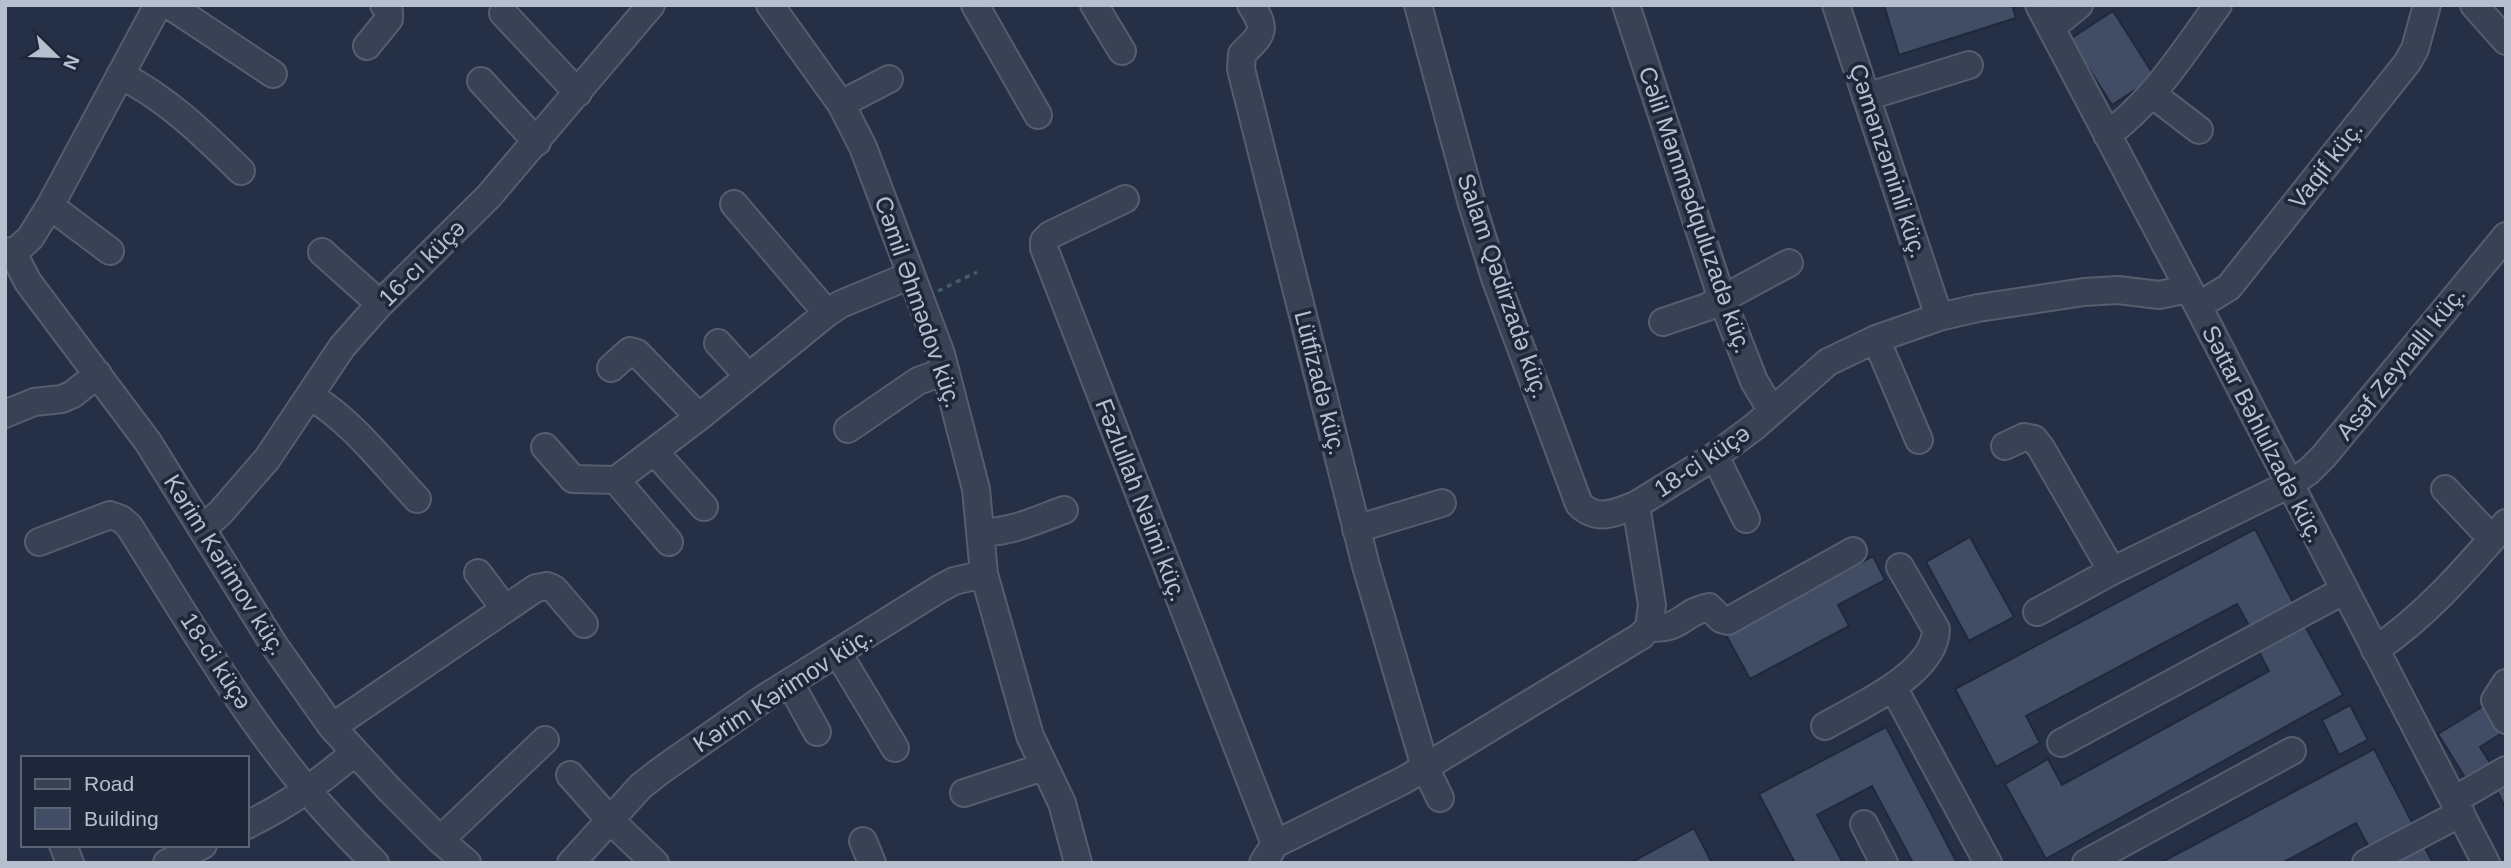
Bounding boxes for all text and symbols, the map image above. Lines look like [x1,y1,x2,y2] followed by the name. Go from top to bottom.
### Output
[21,21,91,91] north arrow
[59,52,84,73] text: N
[1844,60,1933,261] street label: Çəmənzəminli küç.
[1634,63,1757,357] street label: Cəlil Məmmədquluzadə küç.
[2283,116,2368,214] street label: Vaqif küç.
[1452,170,1555,402] street label: Salam Qədirzadə küç.
[870,192,967,411] street label: Cəmil Əhmədov küç.
[373,214,470,311] street label: 16-cı küçə
[2331,281,2471,445] street label: Asəf Zeynallı küç.
[1289,308,1351,458] street label: Lütfizadə küç.
[2197,321,2330,547] street label: Səttar Bəhlulzadə küç.
[1090,395,1193,605] street label: Fəzlullah Nəimi küç.
[1649,419,1755,502] street label: 18-ci küçə
[159,469,292,660] street label: Kərim Kərimov küç.
[175,608,258,714] street label: 18-ci küçə
[688,622,877,758] street label: Kərim Kərimov küç.
[21,756,248,847] legend
[84,772,134,795] text: Road
[84,807,159,830] text: Building

